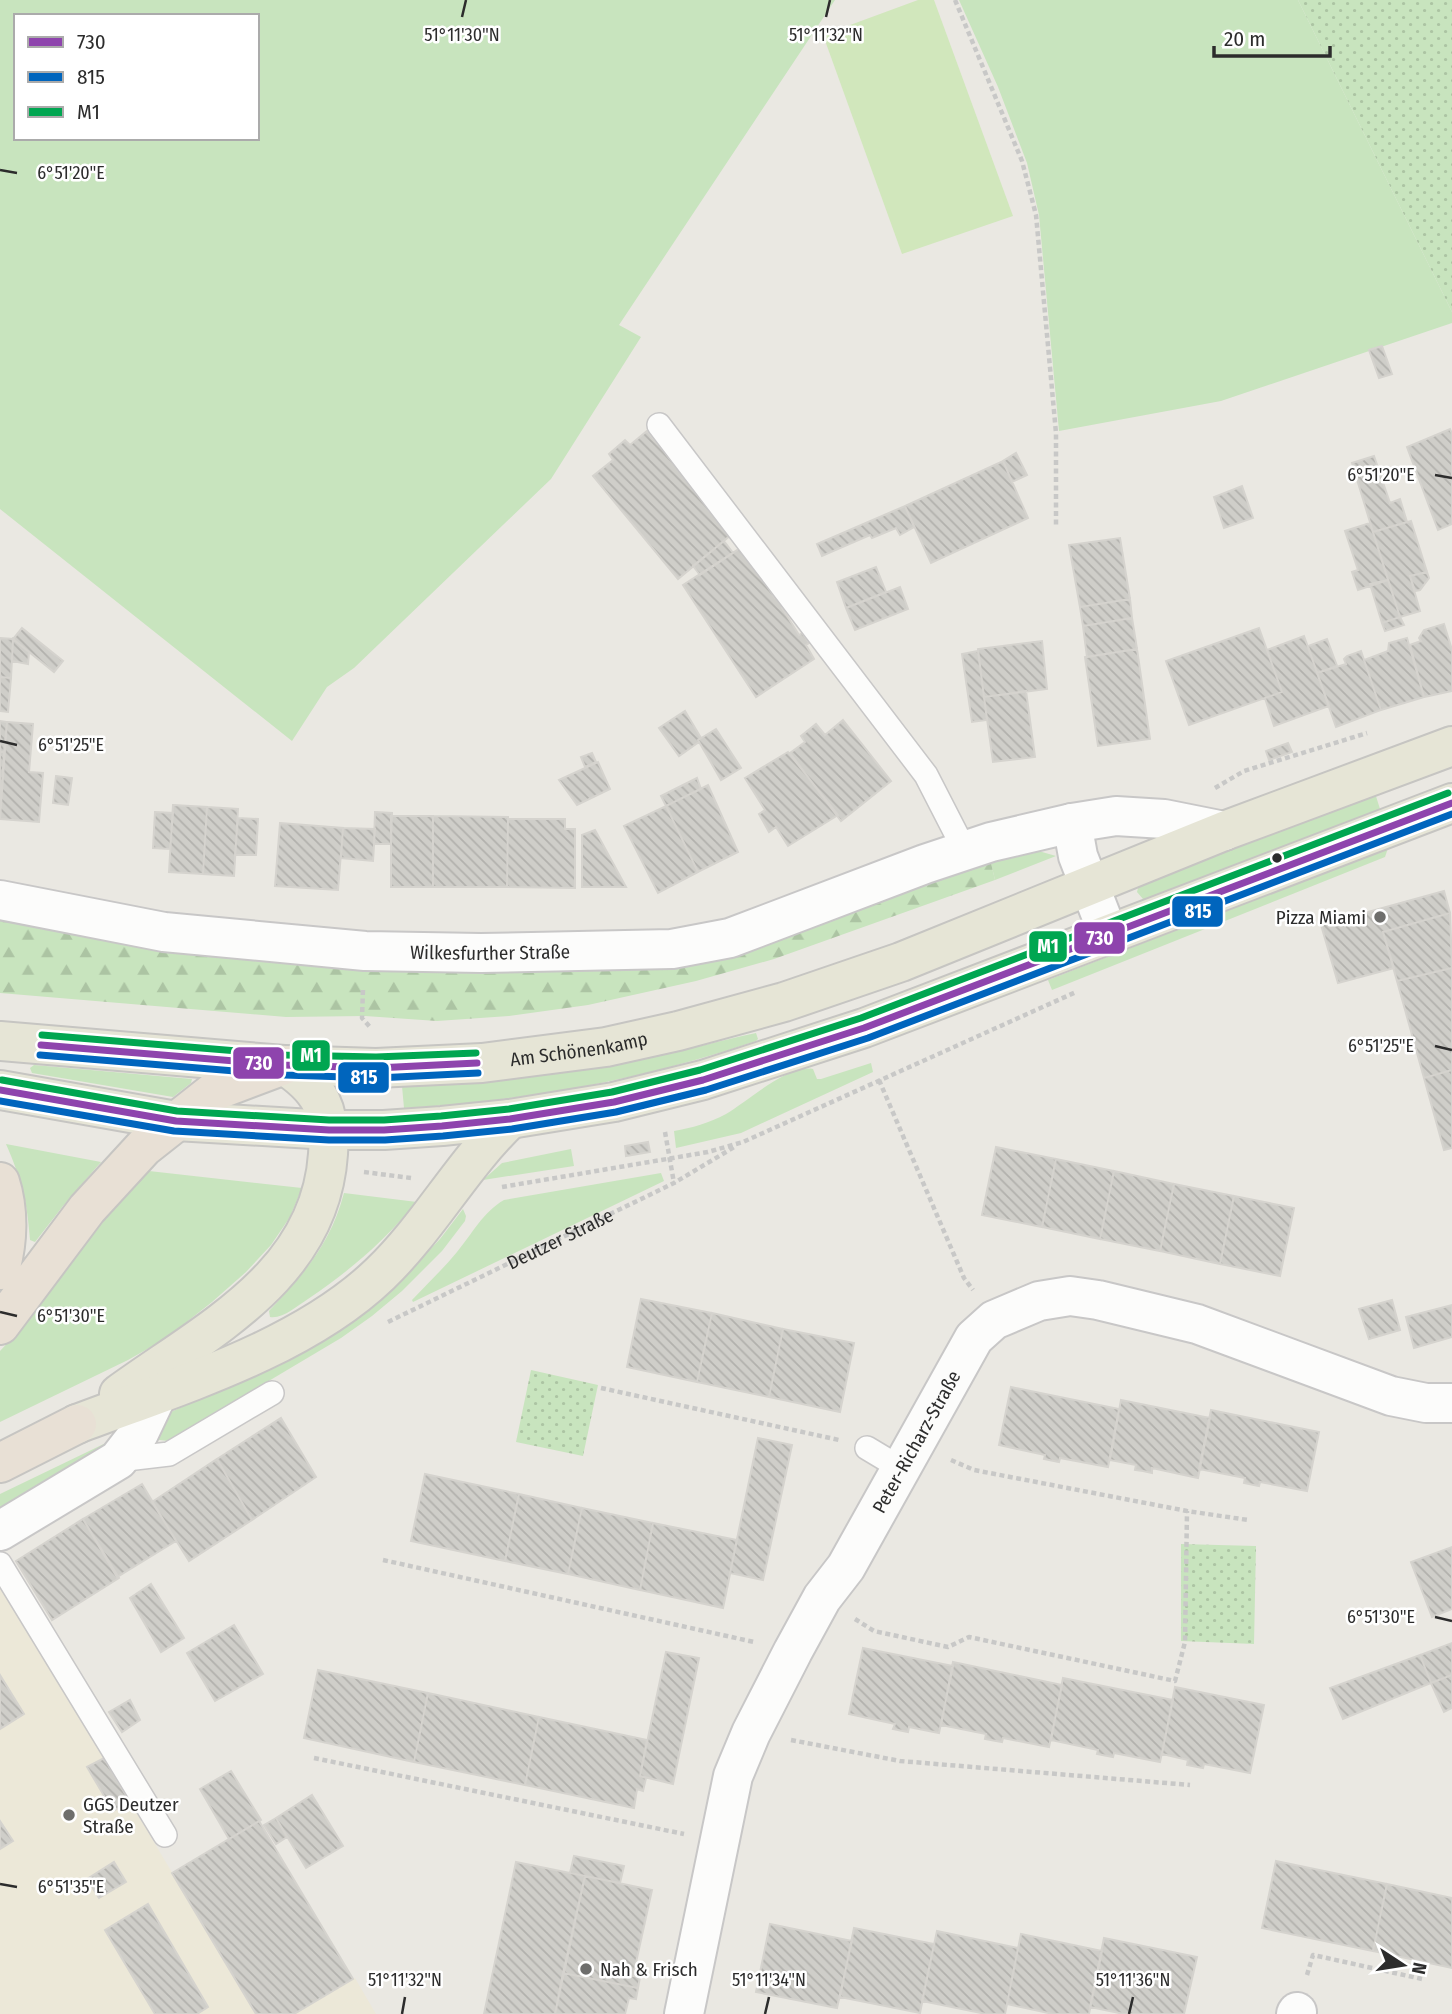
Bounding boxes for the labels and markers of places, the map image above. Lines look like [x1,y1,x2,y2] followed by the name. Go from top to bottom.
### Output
[1270,851,1284,865] unlabelled marker
[1276,906,1366,929] place label: Pizza Miami
[1372,909,1388,925] marker: Pizza Miami
[83,1793,179,1838] place label: GGS Deutzer Straße
[61,1807,77,1823] marker: GGS Deutzer Straße
[600,1958,698,1981] place label: Nah & Frisch
[578,1961,594,1977] marker: Nah & Frisch

